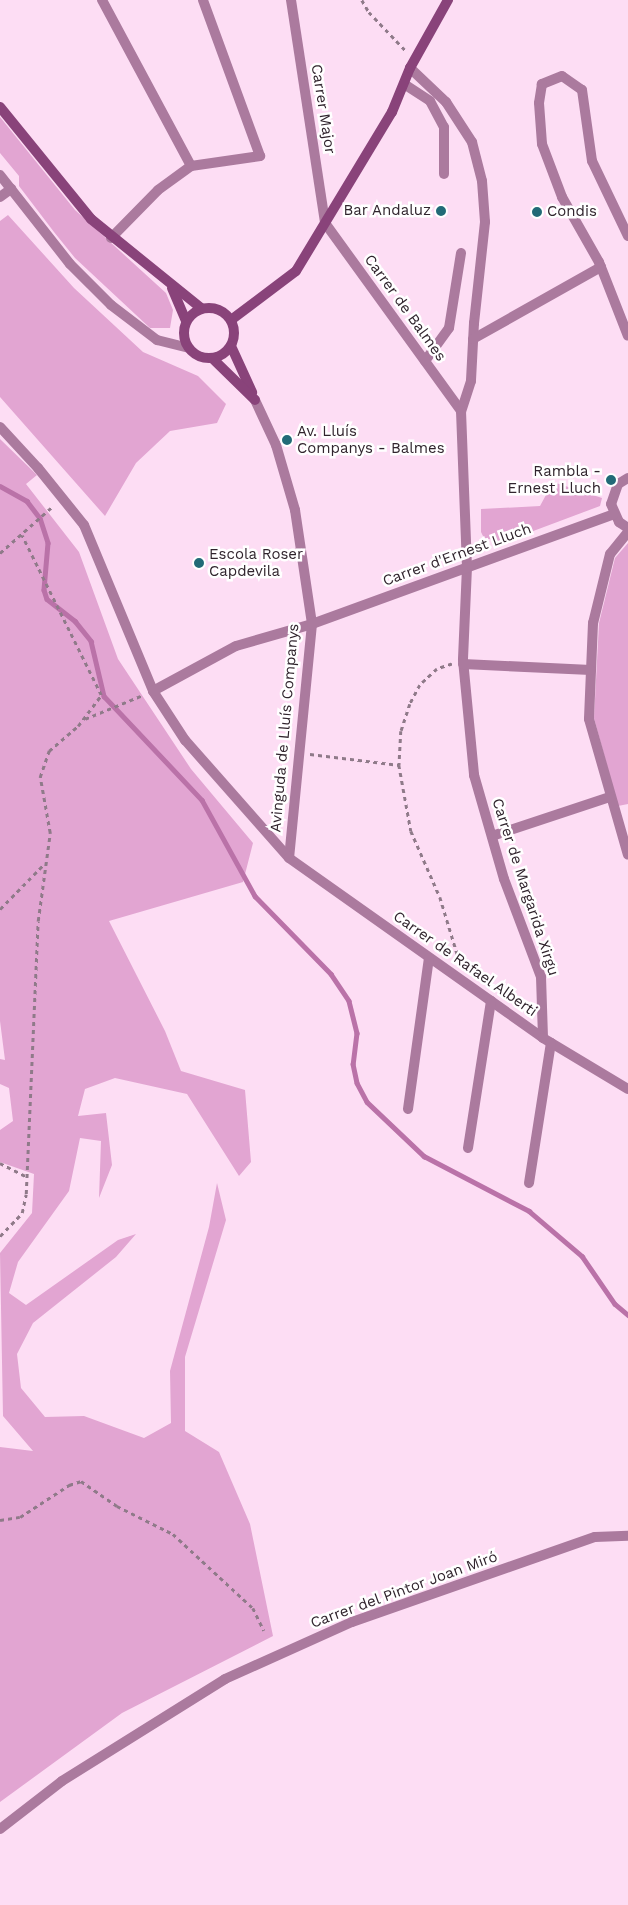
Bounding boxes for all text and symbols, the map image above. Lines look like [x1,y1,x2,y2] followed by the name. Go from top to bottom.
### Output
[307,63,339,155] street label: Carrer Major
[343,202,431,220] place label: Bar Andaluz
[547,203,597,221] place label: Condis
[435,205,447,217] marker: Bar Andaluz
[531,206,543,218] marker: Condis
[360,251,450,365] street label: Carrer de Balmes
[297,422,445,457] place label: Av. Lluís Companys - Balmes
[281,434,293,446] marker: Av. Lluís Companys - Balmes
[508,462,601,497] place label: Rambla - Ernest Lluch
[605,474,617,486] marker: Rambla - Ernest Lluch
[380,520,534,590] street label: Carrer d'Ernest Lluch
[209,545,303,580] place label: Escola Roser Capdevila
[193,557,205,569] marker: Escola Roser Capdevila
[267,623,303,833] street label: Avinguda de Lluís Companys
[488,796,562,978] street label: Carrer de Margarida Xirgu
[389,907,541,1021] street label: Carrer de Rafael Alberti
[307,1547,501,1633] street label: Carrer del Pintor Joan Miró

